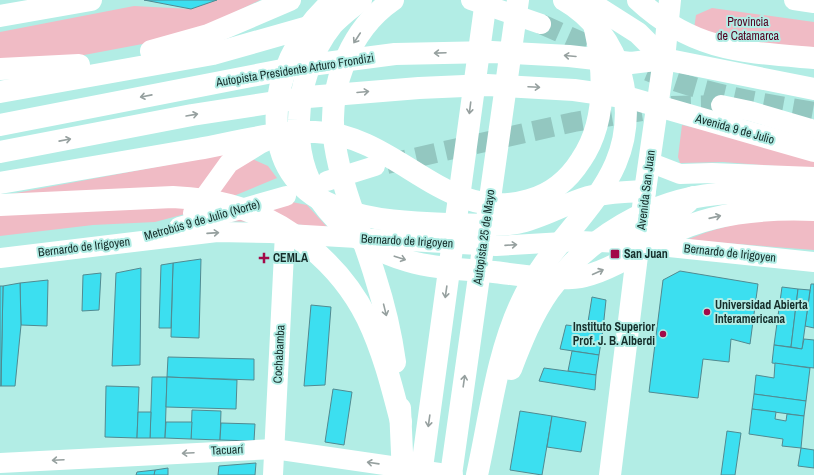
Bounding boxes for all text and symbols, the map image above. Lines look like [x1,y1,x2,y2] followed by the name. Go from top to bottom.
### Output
[717,14,779,44] park label: Provincia de Catamarca
[353,32,361,43] one-way arrow
[434,49,447,57] one-way arrow
[214,50,375,91] street label: Autopista Presidente Arturo Frondizi
[564,53,577,60] one-way arrow
[527,84,540,91] one-way arrow
[356,89,369,96] one-way arrow
[140,93,153,101] one-way arrow
[466,101,474,114] one-way arrow
[693,110,776,148] street label: Avenida 9 de Julio
[185,111,198,119] one-way arrow
[58,136,71,144] one-way arrow
[633,149,659,232] street label: Avenida San Juan
[469,188,499,287] street label: Autopista 25 de Mayo
[142,196,262,244] street label: Metrobús 9 de Julio (Norte)
[708,213,721,220] one-way arrow
[206,229,219,236] one-way arrow
[360,231,454,251] street label: Bernardo de Irigoyen
[37,233,131,261] street label: Bernardo de Irigoyen
[683,240,777,266] street label: Bernardo de Irigoyen
[504,242,517,249] one-way arrow
[624,246,668,262] place label: San Juan
[609,248,621,260] marker: San Juan
[273,250,309,266] place label: CEMLA
[258,252,270,264] marker: CEMLA
[394,255,407,262] one-way arrow
[591,268,603,275] one-way arrow
[442,285,450,298] one-way arrow
[715,297,808,327] place label: Universidad Abierta Interamericana
[381,303,389,316] one-way arrow
[702,307,712,317] marker: Universidad Abierta Interamericana
[573,319,655,349] place label: Instituto Superior Prof. J. B. Alberdi
[269,324,289,384] street label: Cochabamba
[658,329,668,339] marker: Instituto Superior Prof. J. B. Alberdi
[460,375,468,388] one-way arrow
[425,414,433,427] one-way arrow
[210,441,244,459] street label: Tacuarí
[182,449,195,456] one-way arrow
[52,456,65,463] one-way arrow
[367,459,380,467] one-way arrow

